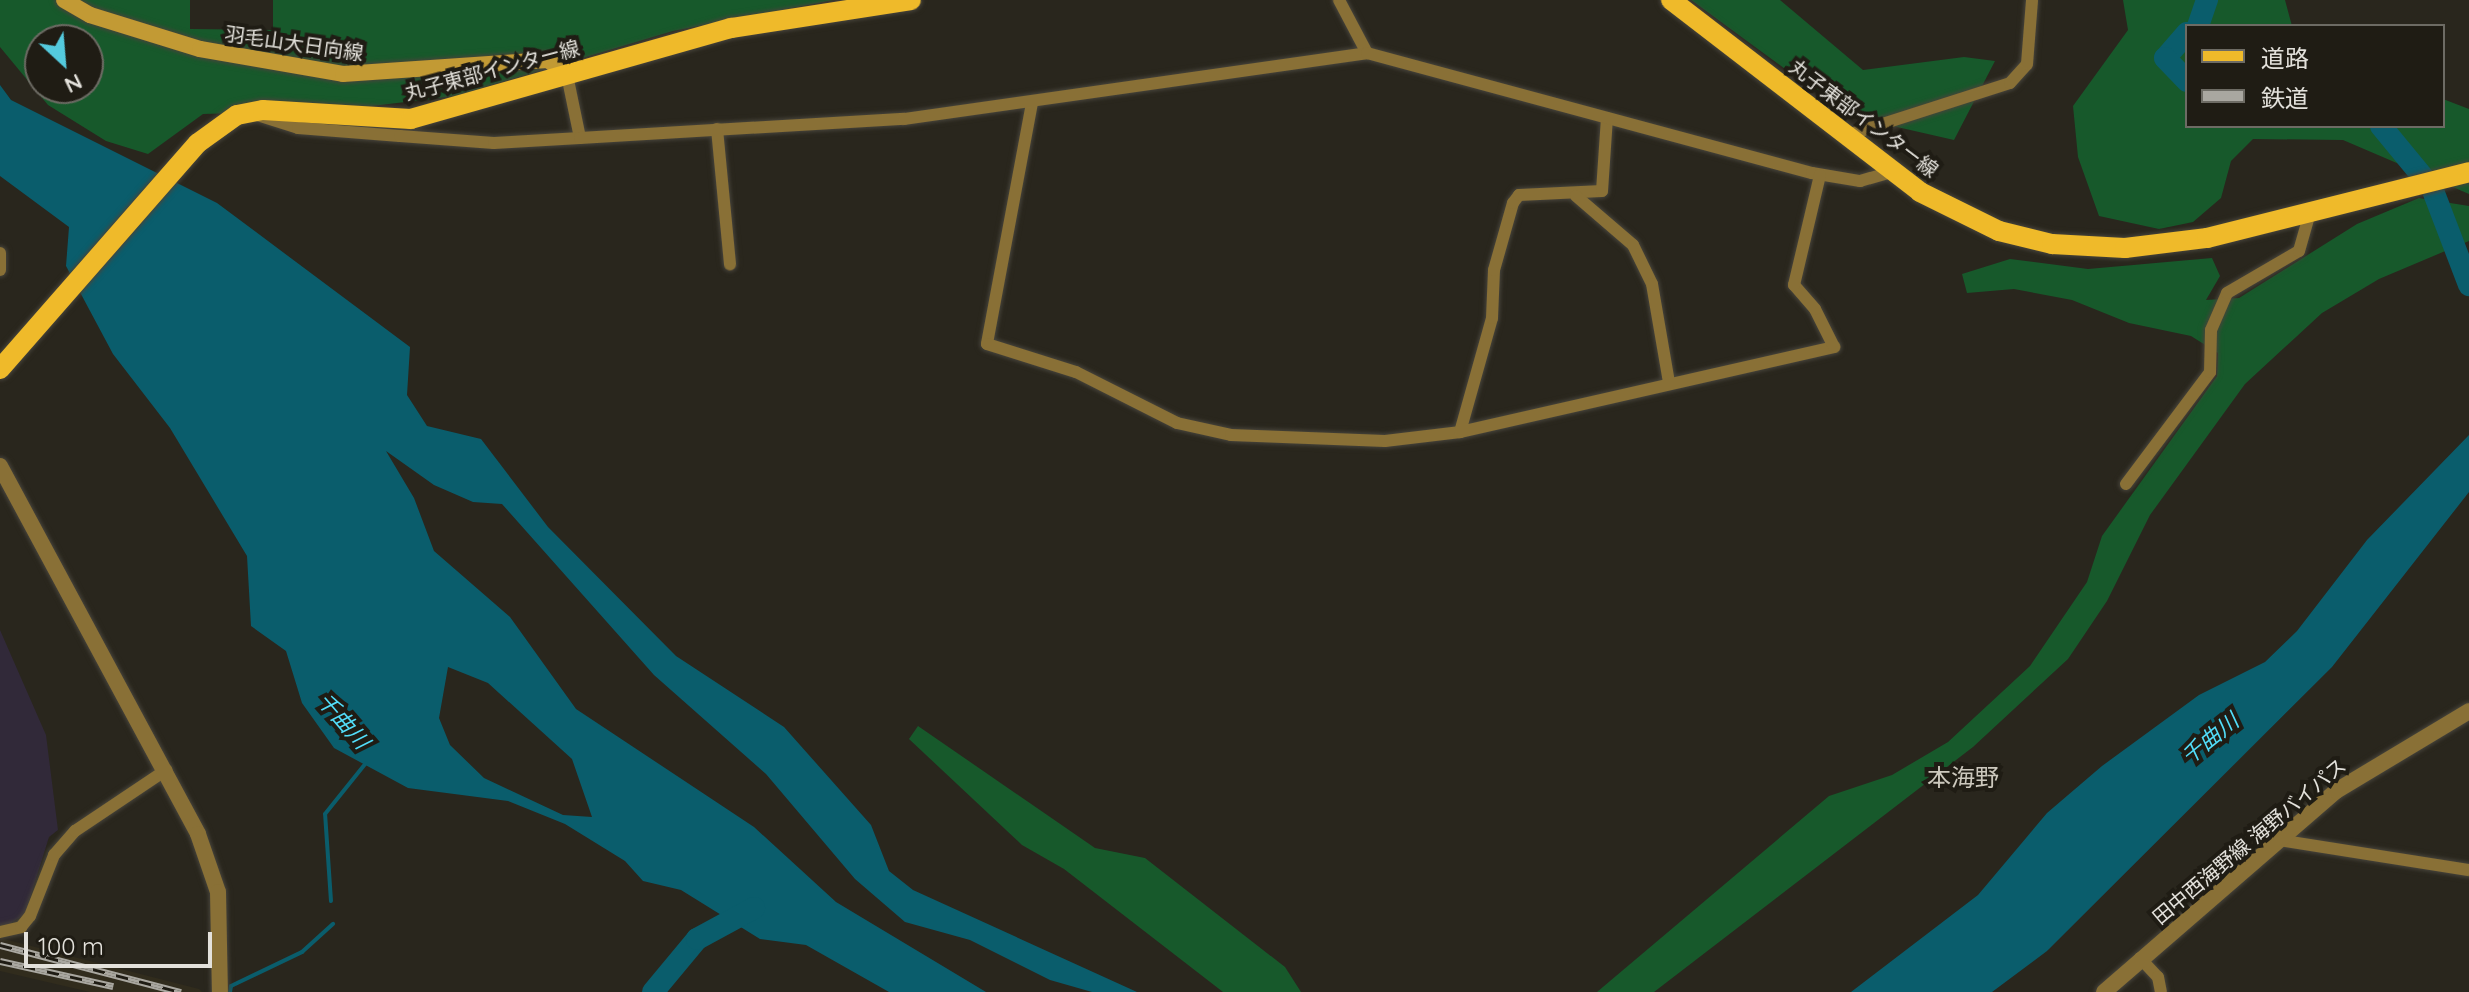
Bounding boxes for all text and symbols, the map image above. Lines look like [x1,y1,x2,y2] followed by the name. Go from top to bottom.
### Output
[223,21,365,65] street label: 羽毛山大日向線
[24,24,104,104] north arrow
[2185,24,2445,128] legend
[402,35,582,105] street label: 丸子東部インター線
[2261,43,2309,73] text: 道路
[1785,54,1943,182] street label: 丸子東部インター線
[60,68,87,100] text: N
[2261,83,2309,113] text: 鉄道
[311,687,375,755] water label: 千曲川
[2176,708,2244,770] water label: 千曲川
[2147,753,2351,929] street label: 田中西海野線 海野バイパス
[1927,764,1999,792] district label: 本海野
[28,916,216,966] scale bar
[38,931,104,961] text: 100 m

